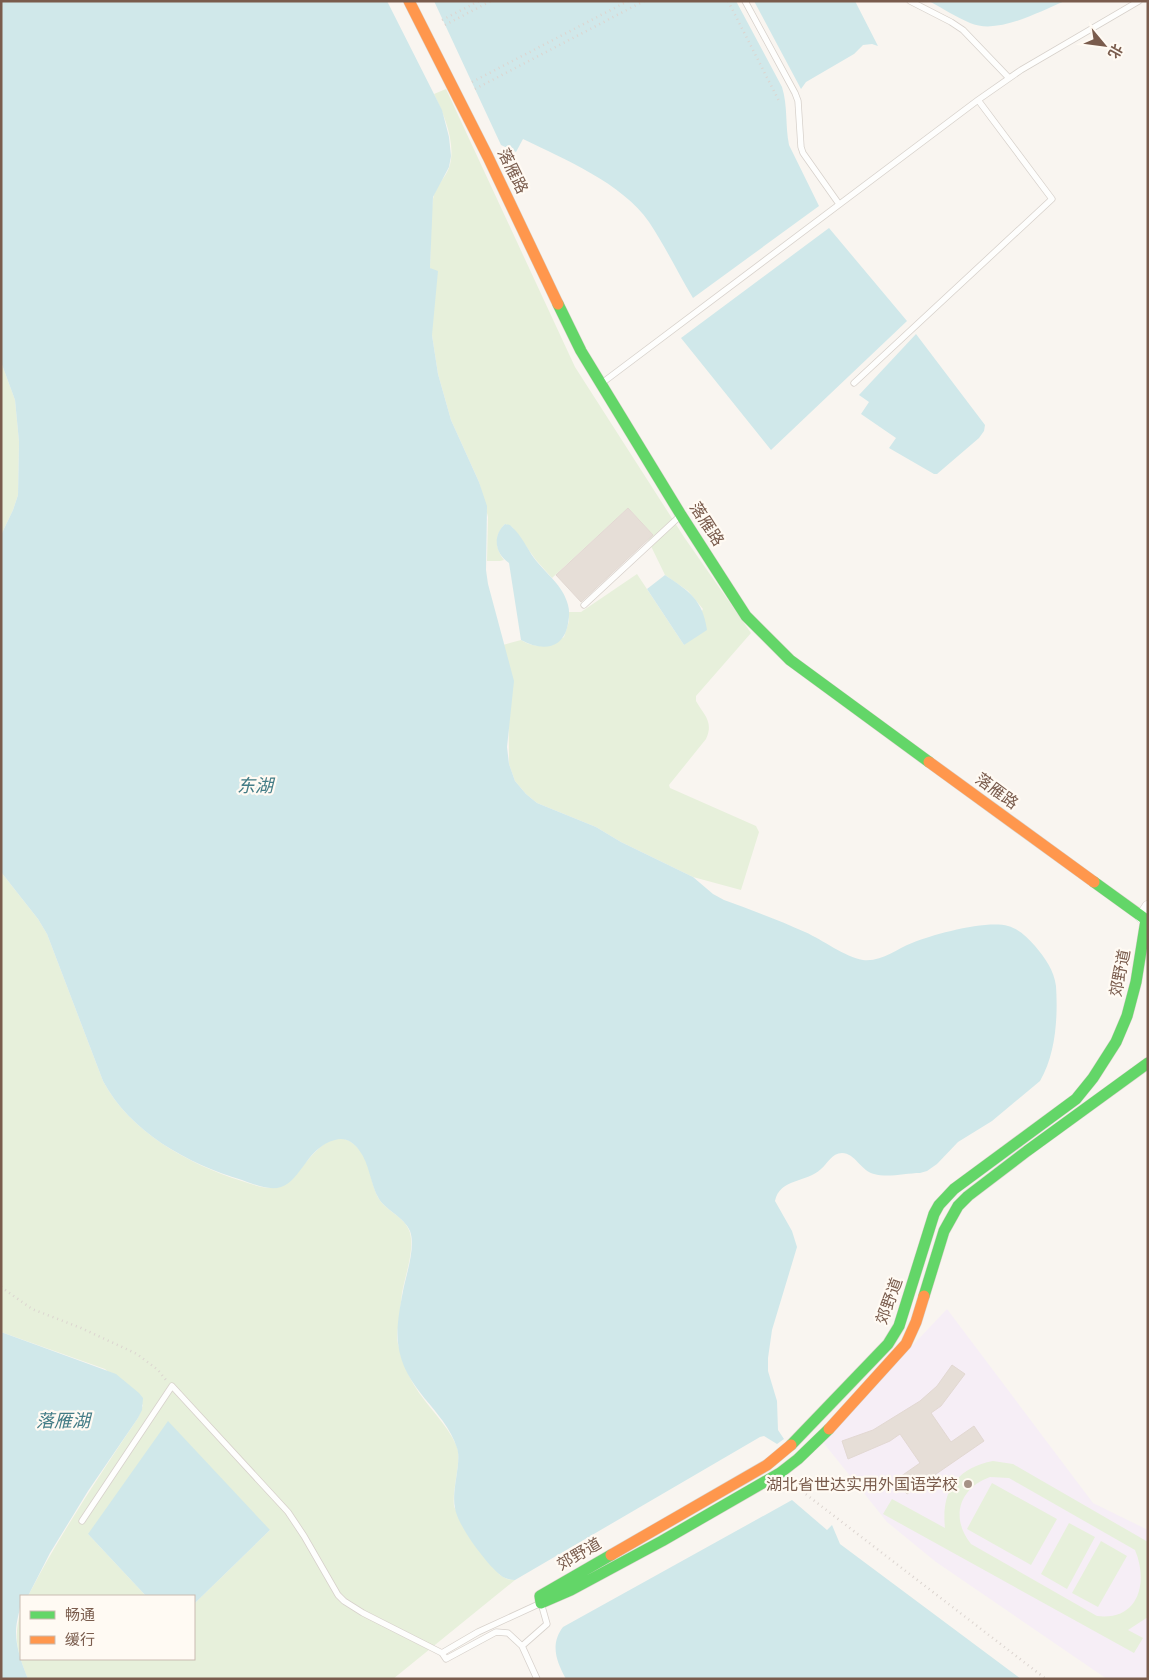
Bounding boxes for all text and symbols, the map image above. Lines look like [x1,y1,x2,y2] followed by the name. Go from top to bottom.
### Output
[1079,20,1129,70] north arrow
[1105,41,1126,61] text: 北
[494,145,532,197] street label: 落雁路
[686,499,728,549] street label: 落雁路
[972,769,1022,813] street label: 落雁路
[237,775,276,796] water label: 东湖
[1106,948,1134,998] street label: 郊野道
[872,1275,906,1327] street label: 郊野道
[36,1410,93,1431] water label: 落雁湖
[766,1475,958,1494] place label: 湖北省世达实用外国语学校
[962,1478,974,1490] marker: 湖北省世达实用外国语学校
[553,1534,605,1574] street label: 郊野道
[20,1595,195,1660] legend
[65,1606,95,1623] text: 畅通
[65,1631,95,1648] text: 缓行

